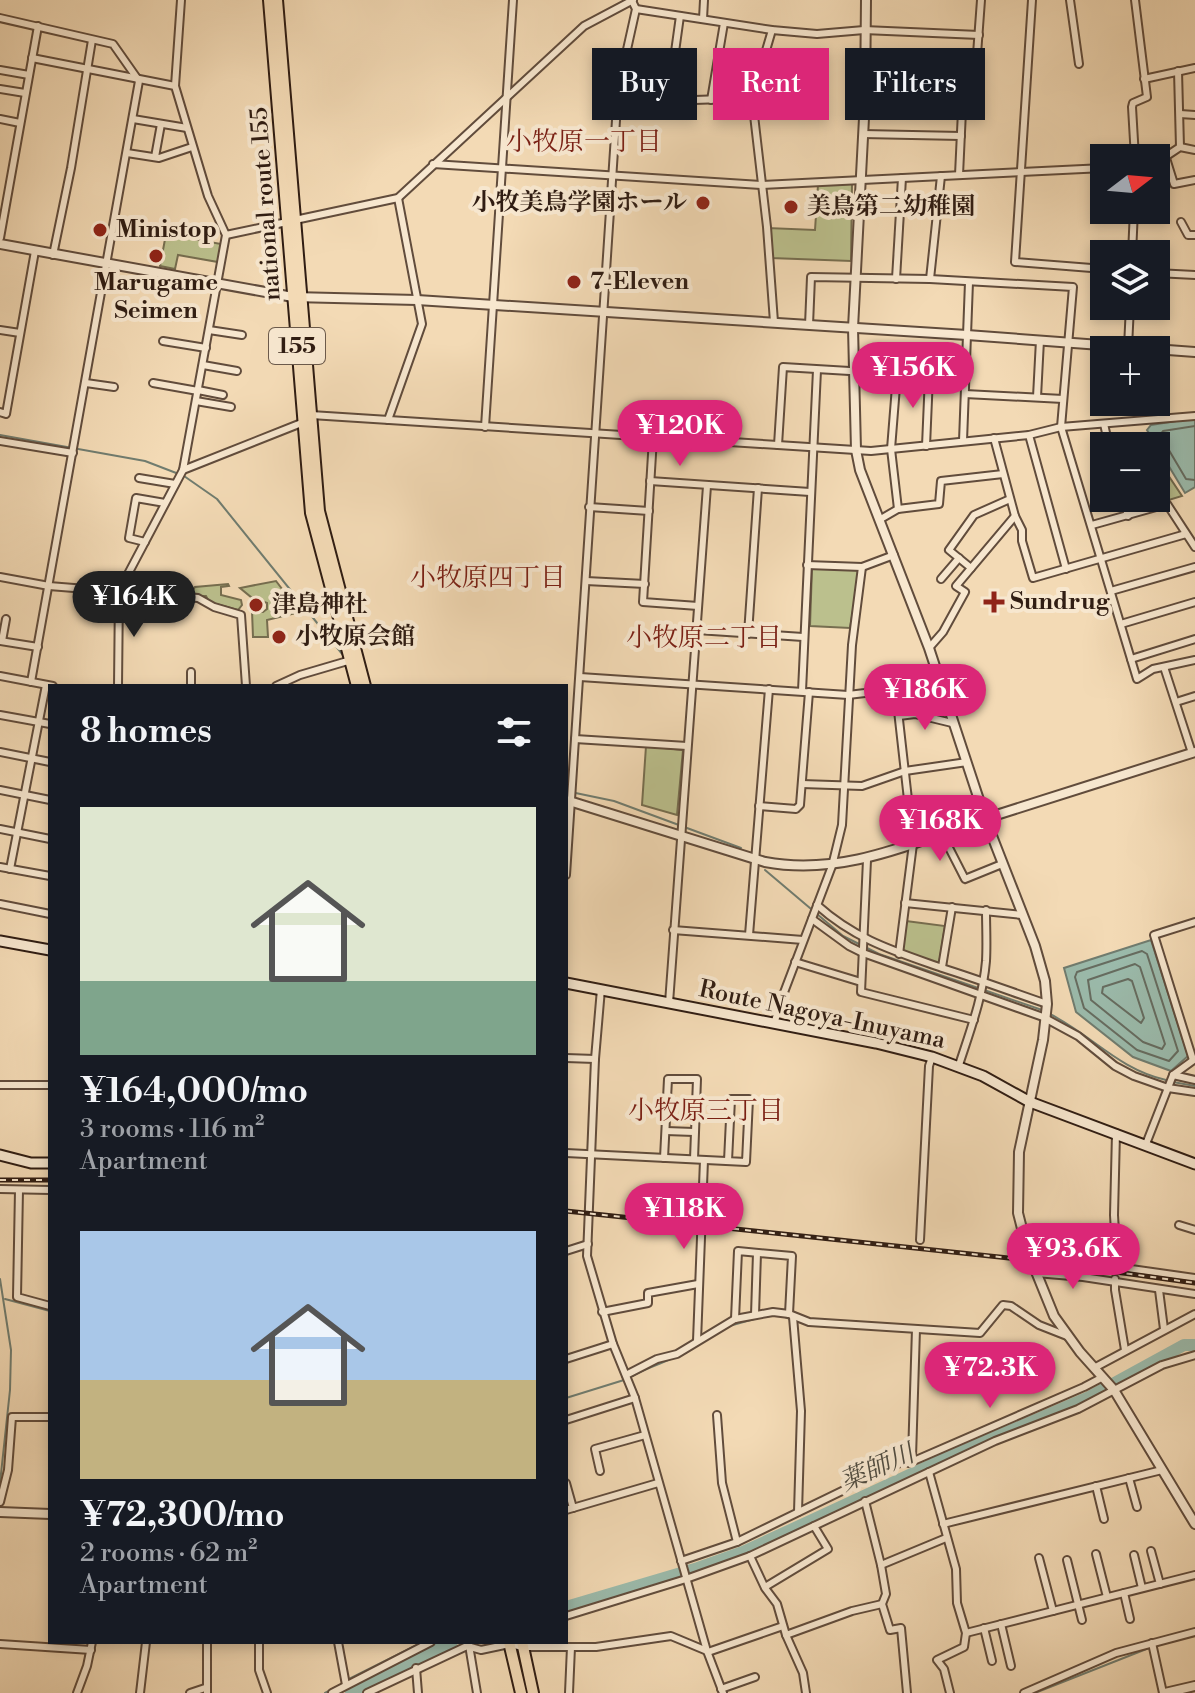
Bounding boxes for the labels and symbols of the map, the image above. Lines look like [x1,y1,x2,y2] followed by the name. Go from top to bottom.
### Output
[244,106,288,302] street label: national route 155
[506,126,662,158] district label: 小牧原一丁目
[1090,144,1170,224] north arrow
[471,188,687,218] place label: 小牧美鳥学園ホール
[807,192,975,222] place label: 美鳥第二幼稚園
[694,194,712,212] marker: 小牧美鳥学園ホール
[782,198,800,216] marker: 美鳥第二幼稚園
[116,215,217,245] place label: Ministop
[91,221,109,239] marker: Ministop
[147,247,165,265] marker: Marugame Seimen
[590,267,689,297] place label: 7-Eleven
[94,268,218,326] place label: Marugame Seimen
[565,273,583,291] marker: 7-Eleven
[269,328,325,364] road number: 155
[857,342,969,410] pin: ¥156K
[624,400,736,468] pin: ¥120K
[410,562,566,594] district label: 小牧原四丁目
[78,571,190,639] pin: ¥164K
[1010,587,1111,617] place label: Sundrug
[272,590,368,620] place label: 津島神社
[985,593,1003,611] marker: Sundrug
[247,596,265,614] marker: 津島神社
[295,622,415,652] place label: 小牧原会館
[626,622,782,654] district label: 小牧原二丁目
[270,628,288,646] marker: 小牧原会館
[869,664,981,732] pin: ¥186K
[884,795,996,863] pin: ¥168K
[696,974,949,1056] street label: Route Nagoya-Inuyama
[628,1095,784,1127] district label: 小牧原三丁目
[628,1183,740,1251] pin: ¥118K
[1008,1223,1138,1291] pin: ¥93.6K
[925,1342,1055,1410] pin: ¥72.3K
[835,1436,922,1498] water label: 薬師川

